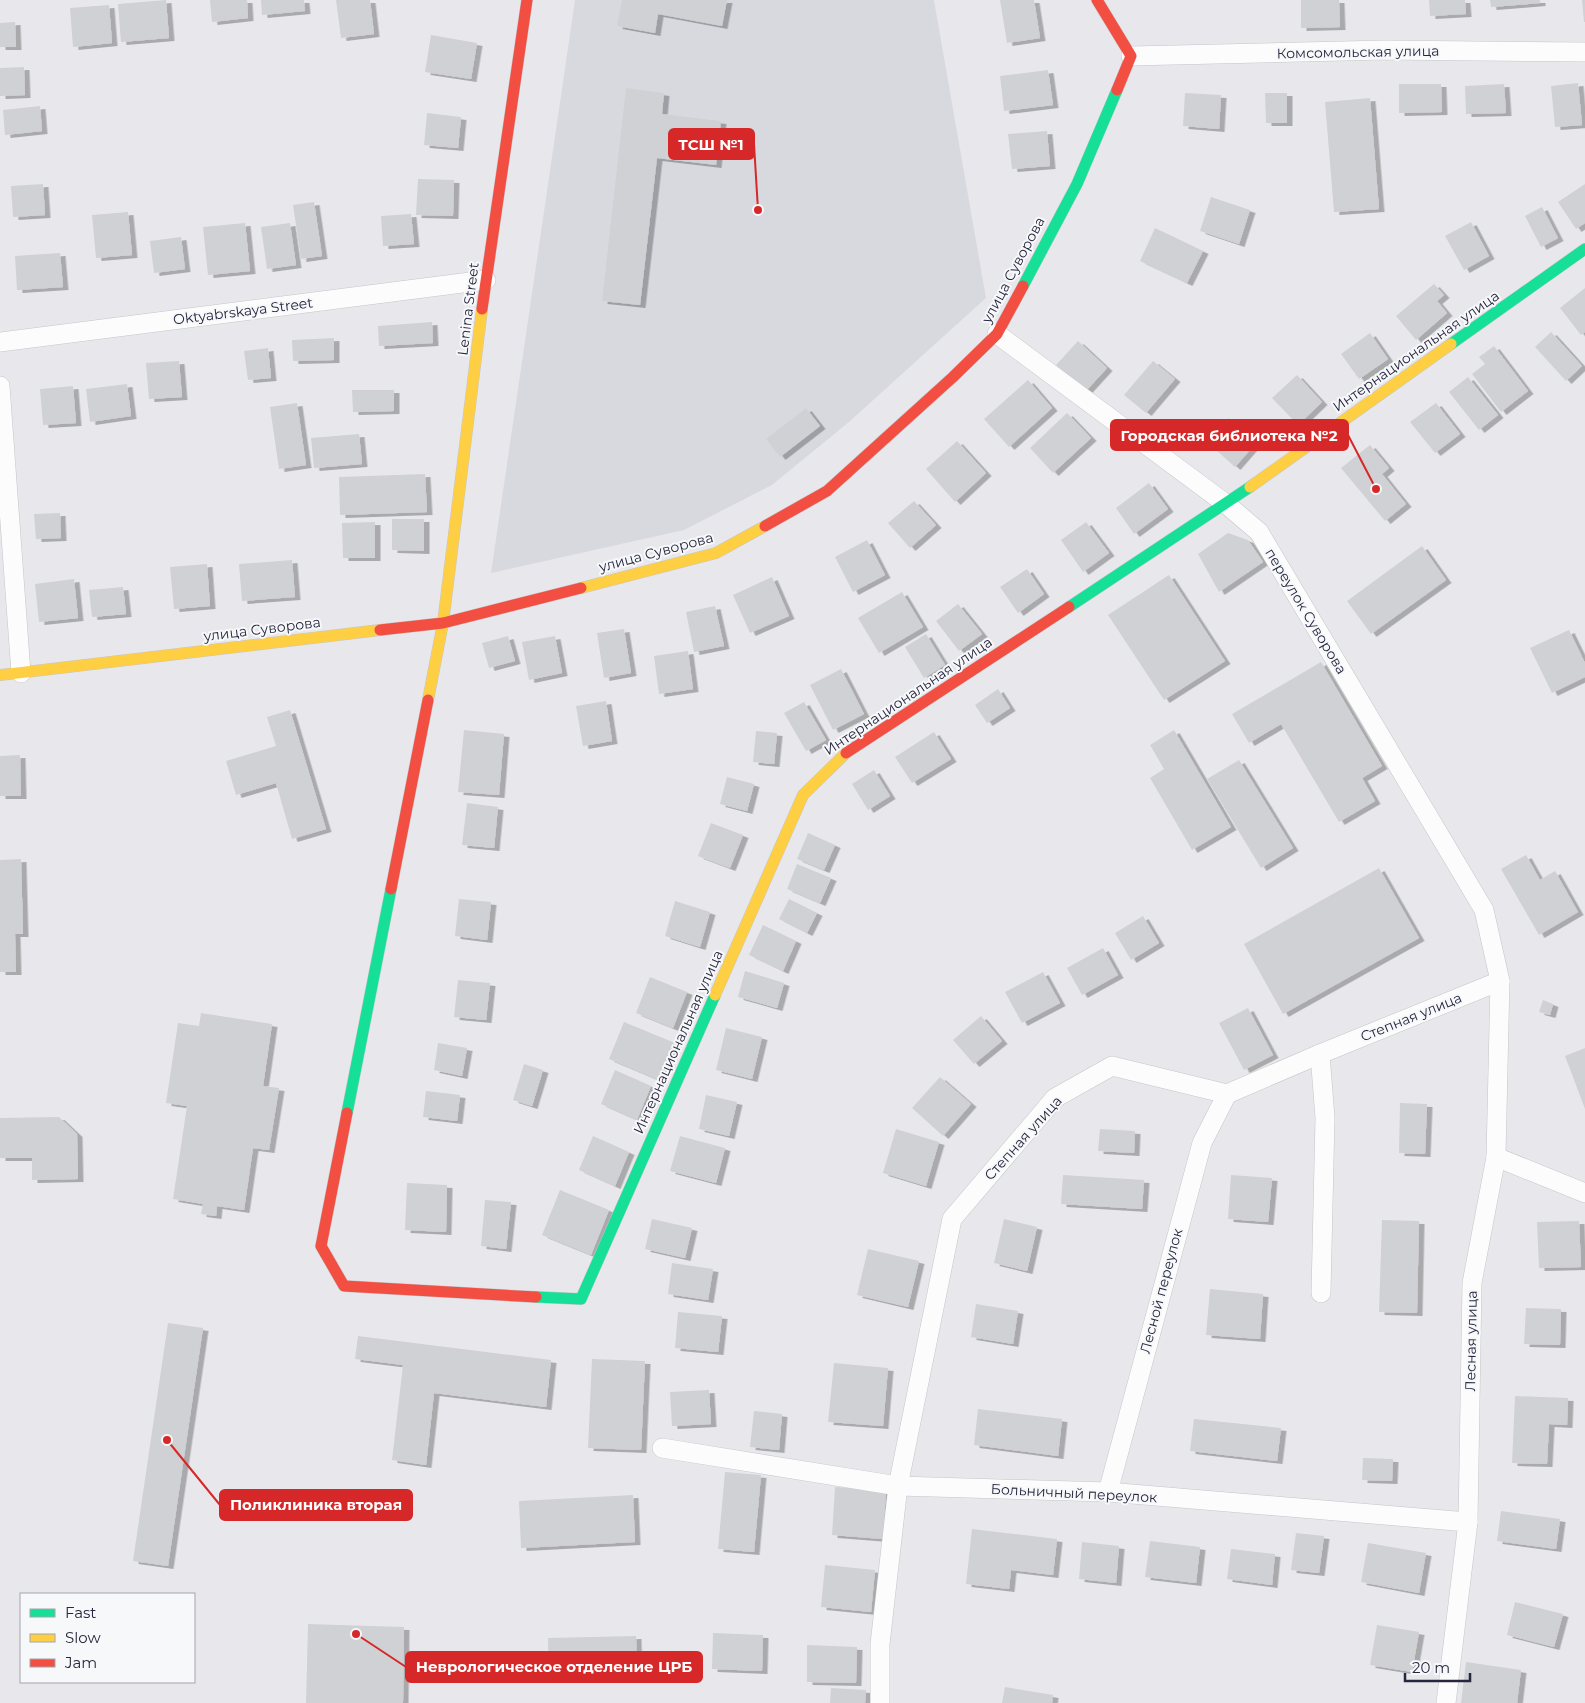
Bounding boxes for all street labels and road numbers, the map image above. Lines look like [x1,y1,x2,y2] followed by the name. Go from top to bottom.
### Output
[1277,42,1439,62] street label: Комсомольская улица
[977,214,1049,327] street label: улица Суворова
[453,261,483,357] street label: Lenina Street
[1329,287,1503,415] street label: Интернациональная улица
[172,293,314,328] street label: Oktyabrskaya Street
[596,528,715,576] street label: улица Суворова
[1261,545,1351,677] street label: переулок Суворова
[201,613,322,645] street label: улица Суворова
[820,633,996,759] street label: Интернациональная улица
[629,947,727,1137] street label: Интернациональная улица
[1358,988,1464,1046] street label: Степная улица
[980,1092,1066,1184] street label: Степная улица
[1136,1226,1186,1356] street label: Лесной переулок
[1461,1290,1481,1392] street label: Лесная улица
[990,1480,1158,1506] street label: Больничный переулок

